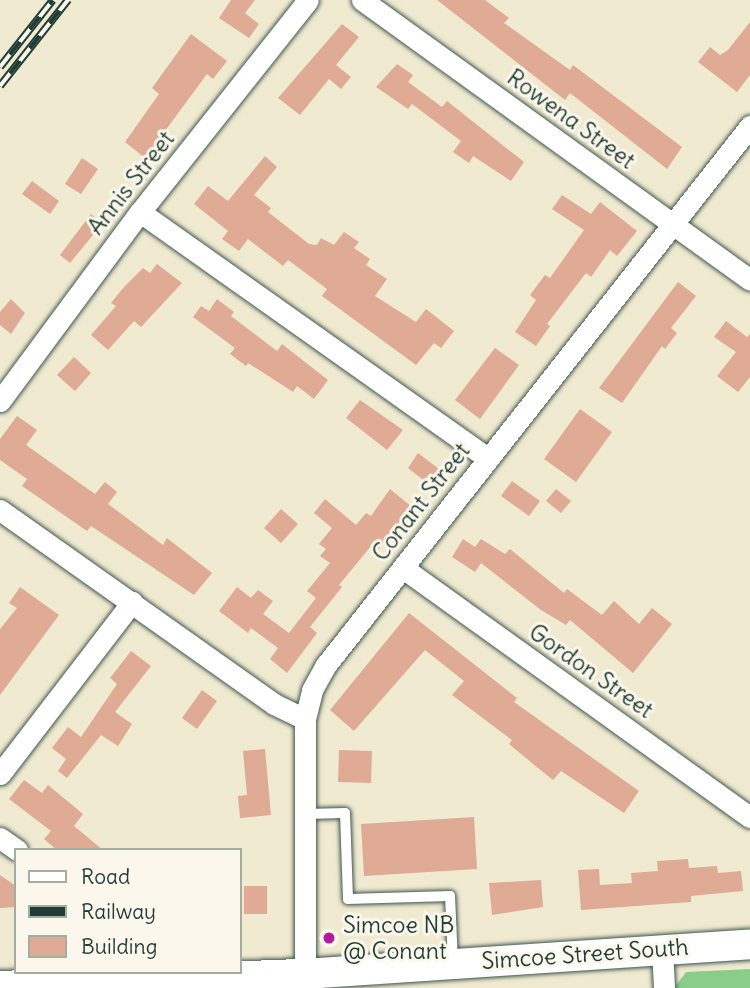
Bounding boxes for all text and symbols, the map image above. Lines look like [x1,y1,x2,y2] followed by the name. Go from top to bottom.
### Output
[502,63,640,175] street label: Rowena Street
[82,126,180,240] street label: Annis Street
[366,438,476,566] street label: Conant Street
[524,618,658,724] street label: Gordon Street
[14,848,242,974] legend
[81,863,130,890] text: Road
[81,898,156,925] text: Railway
[343,911,454,965] place label: Simcoe NB @ Conant
[321,930,337,946] marker: Simcoe NB @ Conant
[81,933,157,960] text: Building
[481,933,689,975] street label: Simcoe Street South

